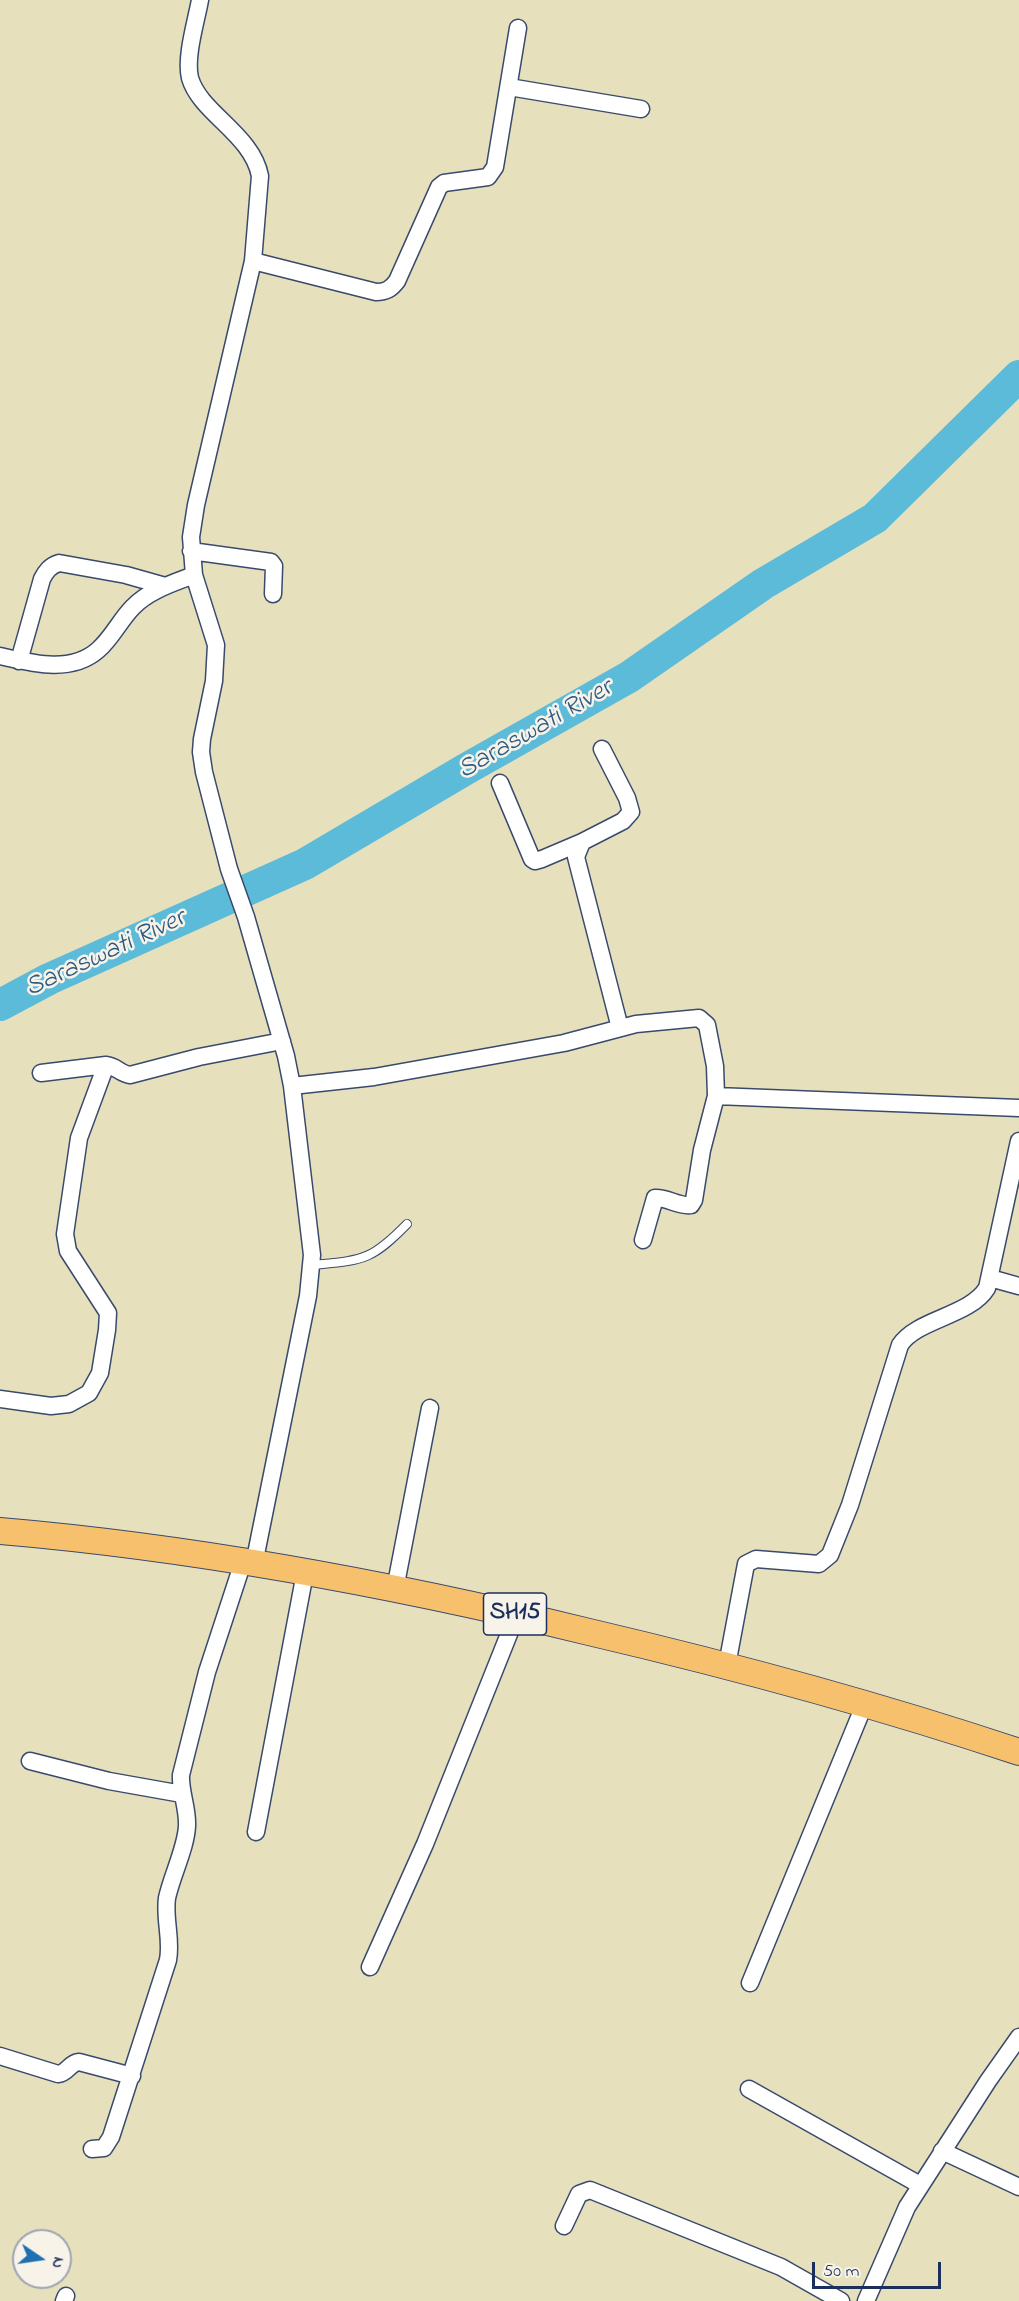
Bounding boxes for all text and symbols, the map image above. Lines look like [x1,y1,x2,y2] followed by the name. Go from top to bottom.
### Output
[453,674,619,788] water label: Saraswati River
[21,904,191,1006] water label: Saraswati River
[484,1593,546,1635] road number: SH15
[12,2229,72,2289] north arrow
[815,2250,944,2288] scale bar
[45,2255,70,2271] text: N
[823,2259,860,2285] text: 50 m

